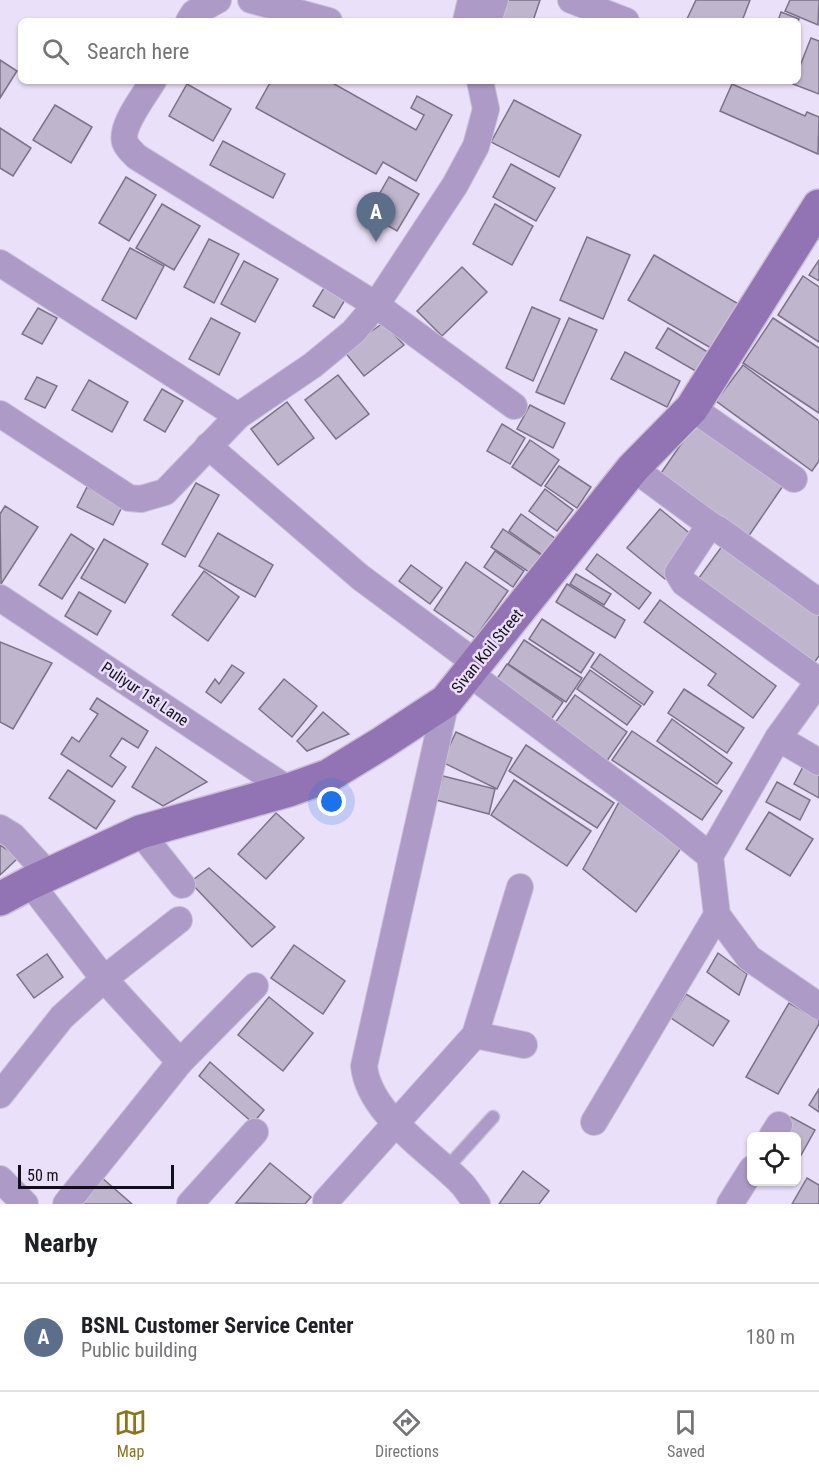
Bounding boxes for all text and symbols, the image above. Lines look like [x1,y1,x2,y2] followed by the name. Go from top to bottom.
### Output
[18,18,801,84] search box
[39,35,72,68] icon: search
[87,39,189,64] text: Search here
[356,192,395,242] pin: A
[447,605,527,697] street label: Sivan Koil Street
[98,658,192,730] street label: Puliyur 1st Lane
[317,787,346,816] your location
[747,1132,801,1186] map controls
[747,1132,801,1186] button: locate
[18,1162,174,1190] scale bar
[27,1166,59,1185] text: 50 m
[24,1228,98,1258] text: Nearby
[81,1313,354,1338] text: BSNL Customer Service Center
[38,1325,49,1349] text: A
[746,1325,795,1349] text: 180 m
[81,1338,197,1362] text: Public building
[114,1406,147,1461] tab: Map
[375,1406,439,1461] tab: Directions
[667,1406,705,1461] tab: Saved

